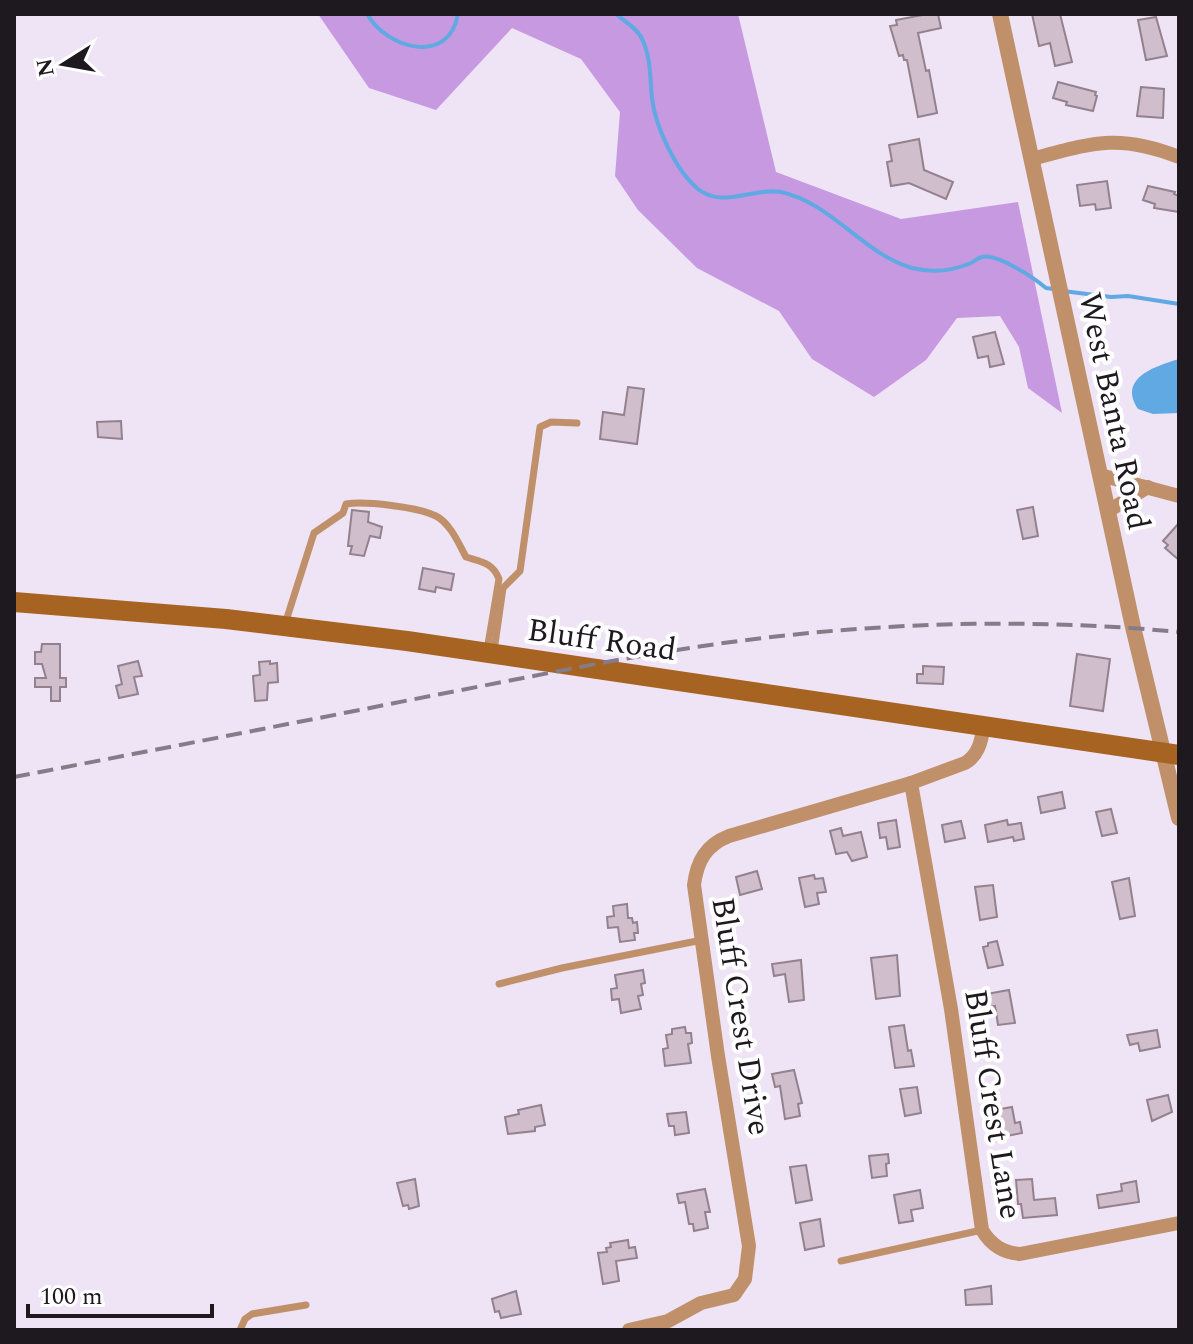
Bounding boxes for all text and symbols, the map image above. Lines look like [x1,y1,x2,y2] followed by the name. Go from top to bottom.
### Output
[24,24,104,104] north arrow
[28,56,64,79] text: N
[1064,288,1163,535] street label: West Banta Road
[524,606,680,675] street label: Bluff Road
[698,894,784,1139] street label: Bluff Crest Drive
[950,986,1035,1223] street label: Bluff Crest Lane
[28,1268,212,1318] scale bar
[40,1279,103,1315] text: 100 m

